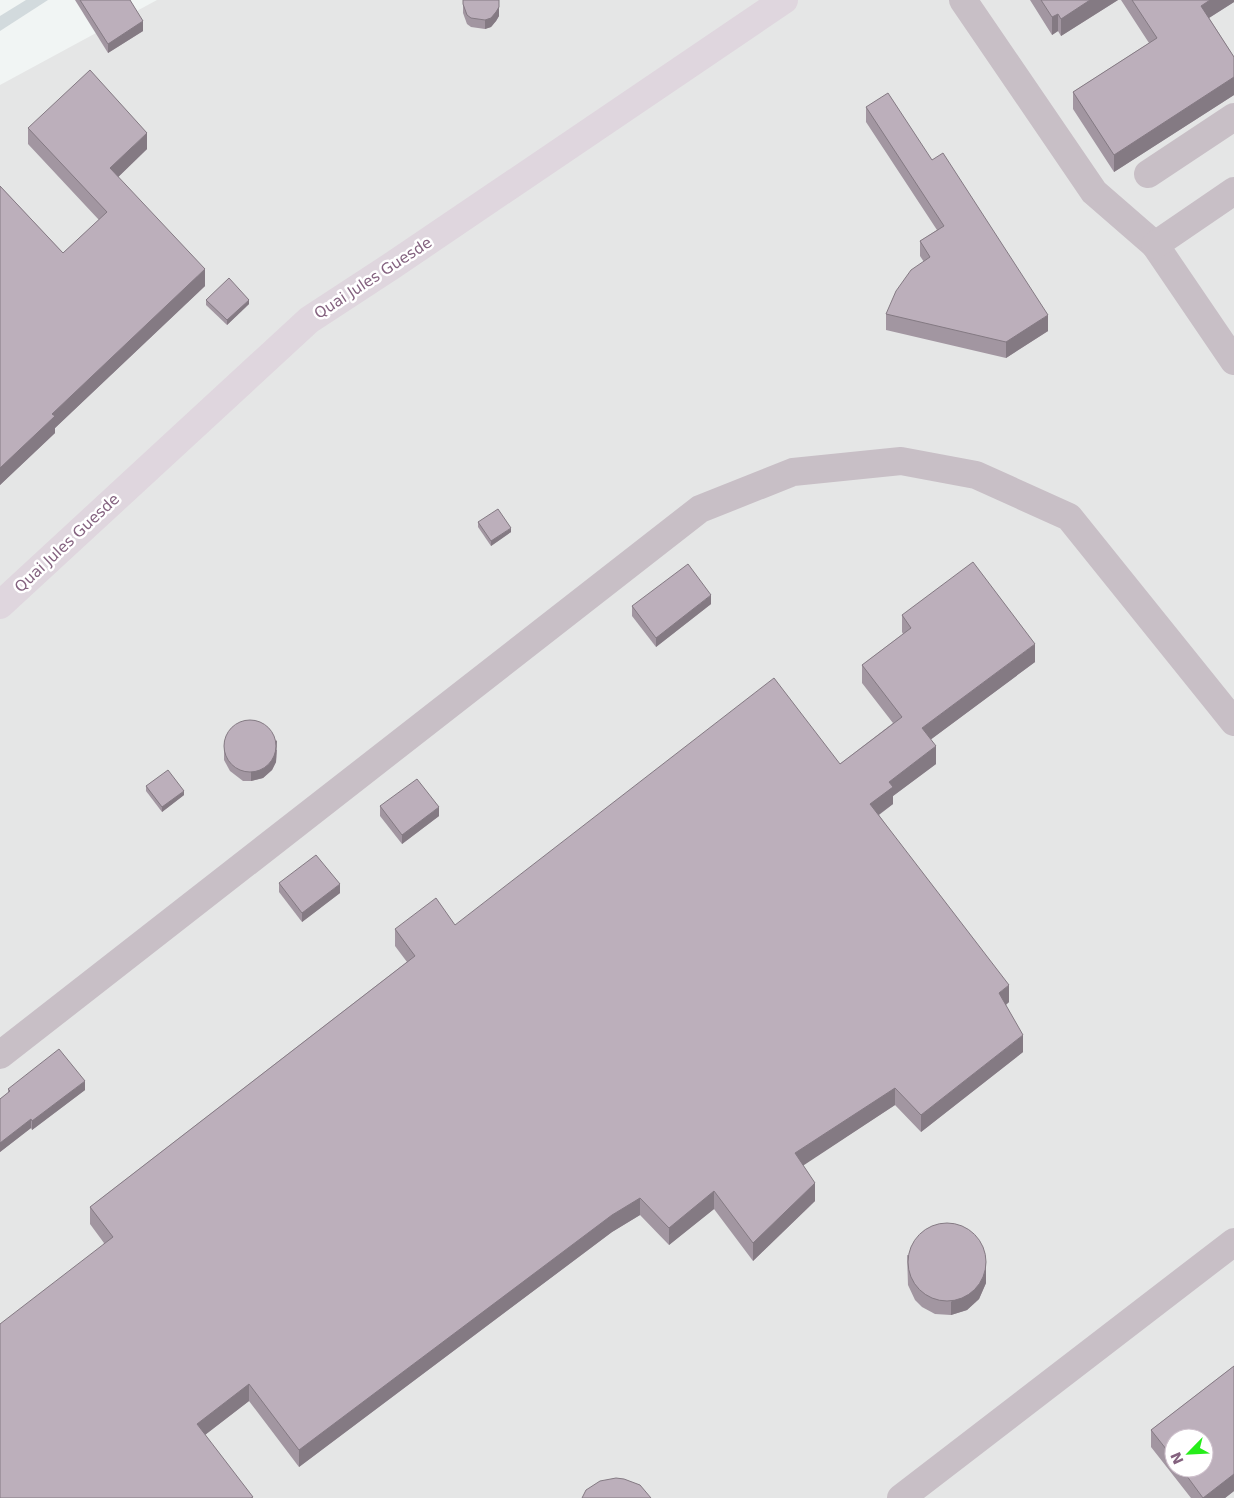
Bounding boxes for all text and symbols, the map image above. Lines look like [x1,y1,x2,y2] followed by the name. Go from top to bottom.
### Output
[311,233,435,323] street label: Quai Jules Guesde
[11,490,123,596] street label: Quai Jules Guesde
[1164,1428,1214,1478] north arrow
[1167,1450,1187,1467] text: N

